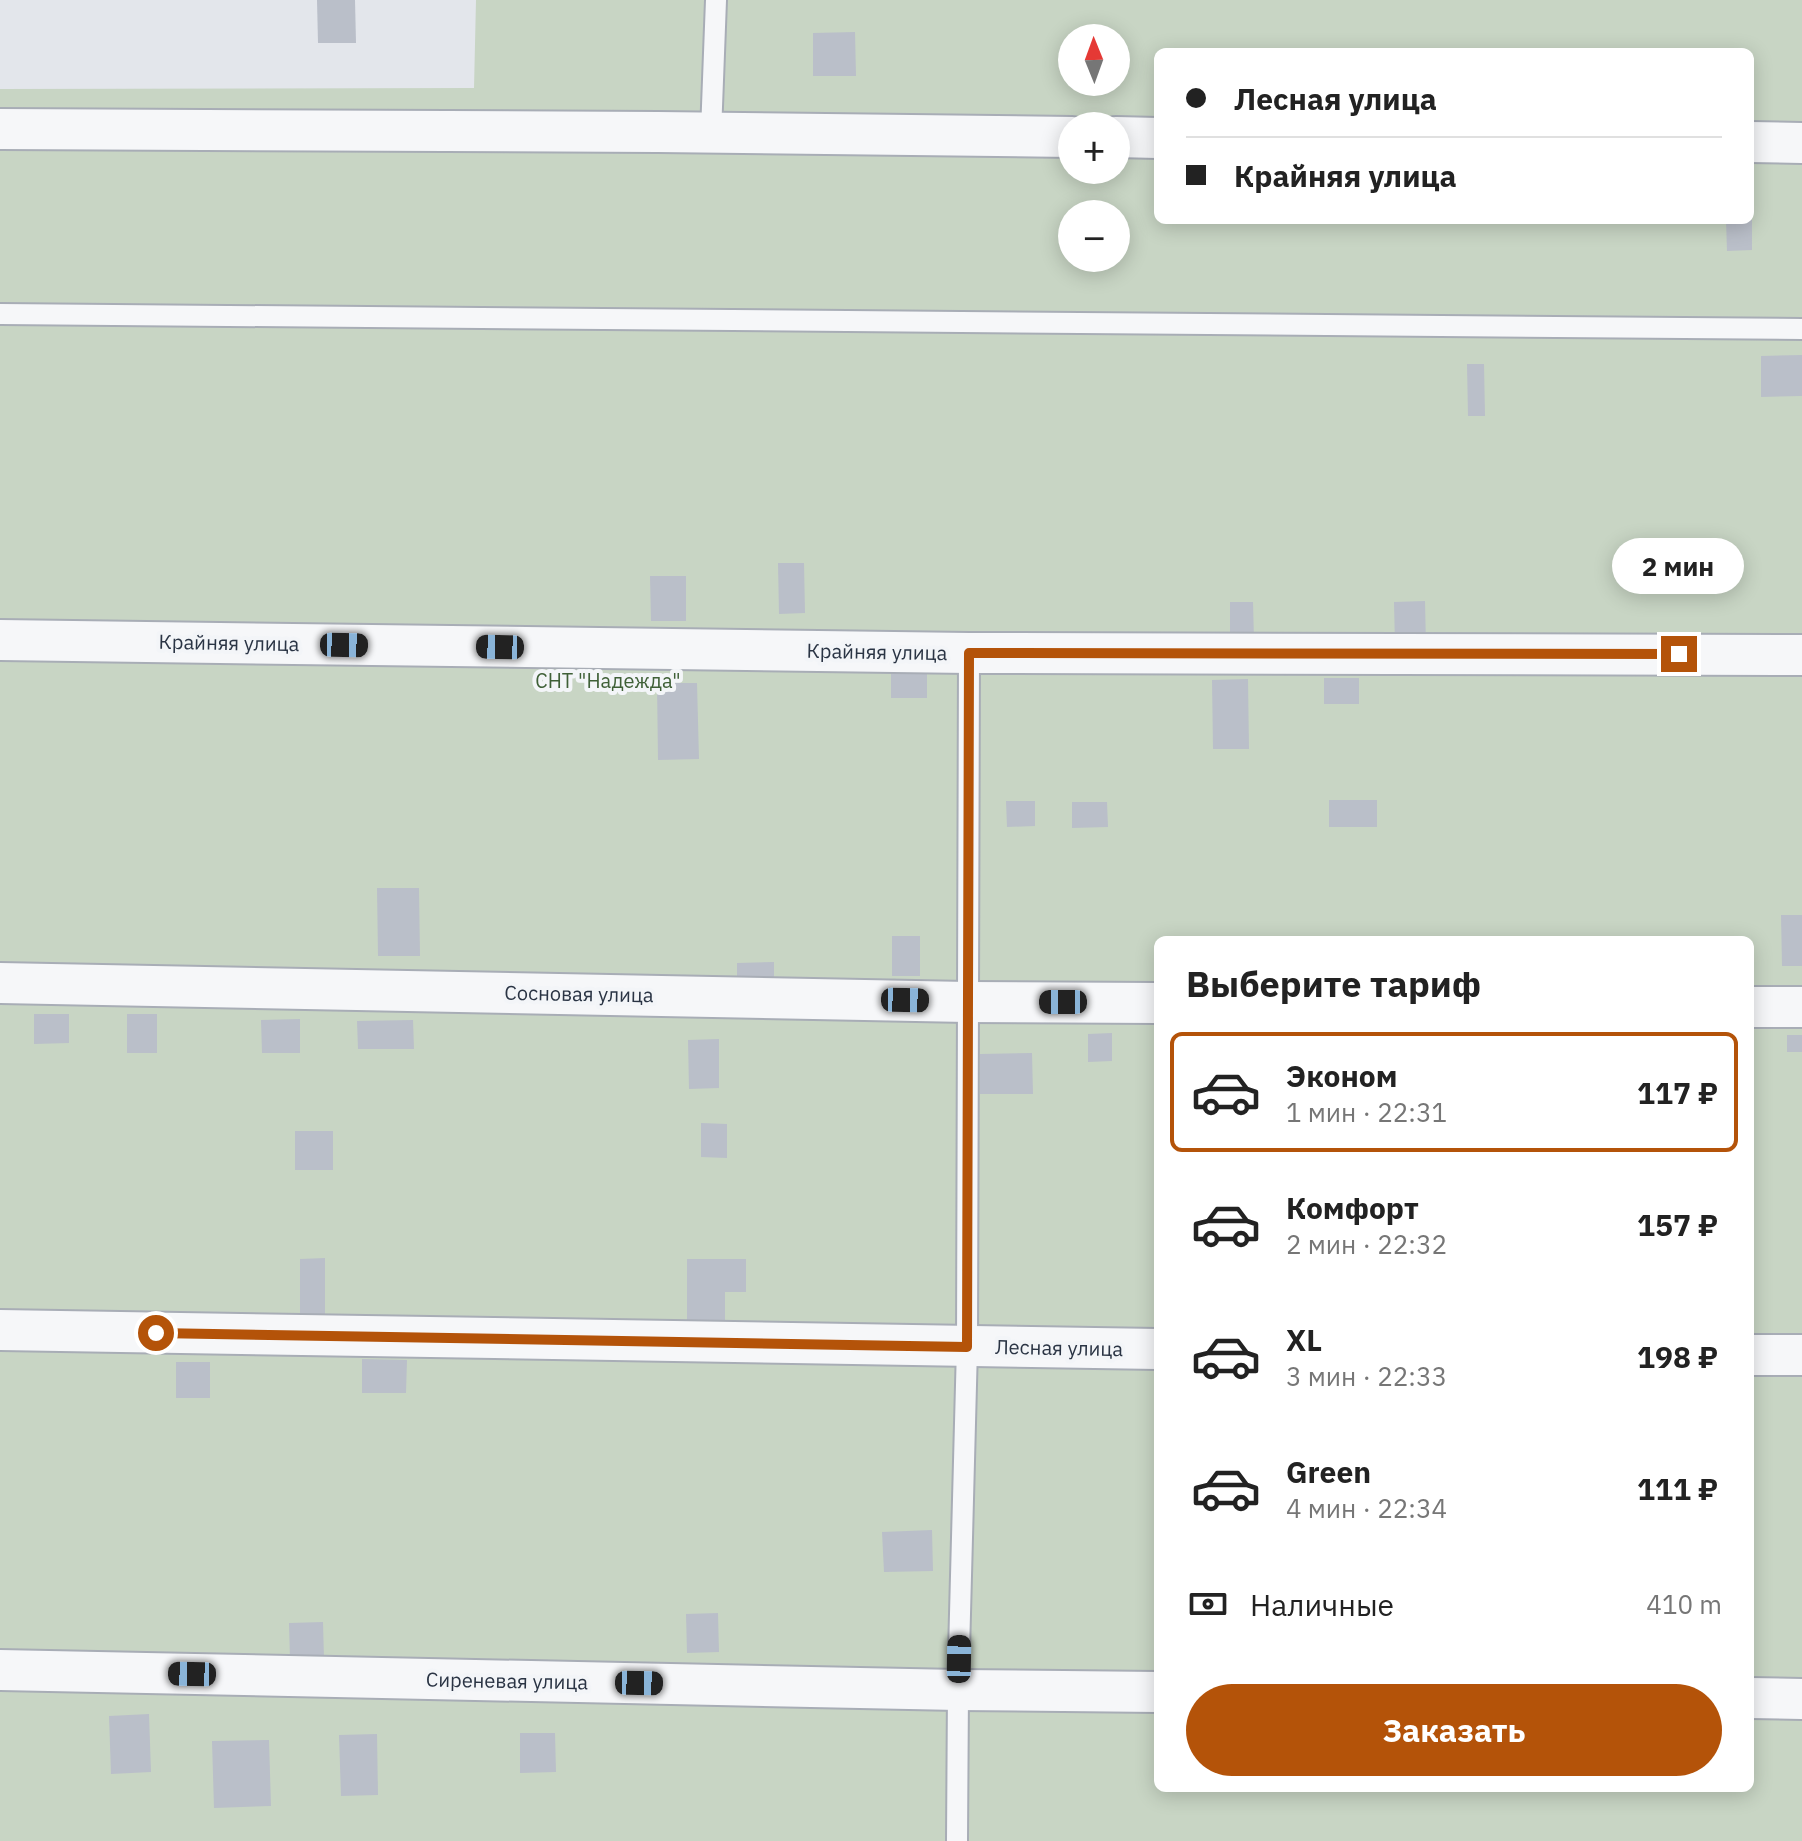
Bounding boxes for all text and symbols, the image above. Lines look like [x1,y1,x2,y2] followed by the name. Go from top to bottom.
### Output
[1058,24,1130,96] north arrow
[1058,24,1130,272] map controls
[1234,79,1437,118] text: Лесная улица
[1058,112,1130,184] button: +
[1234,156,1457,195] text: Крайняя улица
[1058,200,1130,272] button: −
[1613,538,1745,594] callout: 2 мин
[1642,549,1714,583] text: 2 мин
[159,628,300,657] street label: Крайняя улица
[320,633,368,657] car
[476,635,524,659] car
[1661,636,1697,672] route end
[807,637,948,666] street label: Крайняя улица
[535,667,681,694] park label: СНТ "Надежда"
[1186,960,1481,1007] text: Выберите тариф
[504,979,654,1008] street label: Сосновая улица
[881,988,929,1012] car
[1039,990,1087,1014] car
[1190,1056,1262,1128] icon: car
[1286,1056,1397,1095] text: Эконом
[1637,1073,1718,1112] text: 117 ₽
[1286,1095,1447,1129] text: 1 мин · 22:31
[1190,1188,1262,1260] icon: car
[1286,1188,1419,1227] text: Комфорт
[1637,1205,1718,1244] text: 157 ₽
[1286,1227,1447,1261] text: 2 мин · 22:32
[138,1315,174,1351] route start
[1190,1320,1262,1392] icon: car
[1286,1320,1322,1359] text: XL
[995,1333,1124,1362] street label: Лесная улица
[1637,1337,1718,1376] text: 198 ₽
[1286,1359,1447,1393] text: 3 мин · 22:33
[1190,1452,1262,1524] icon: car
[1286,1452,1371,1491] text: Green
[1637,1469,1718,1508] text: 111 ₽
[1286,1491,1447,1525] text: 4 мин · 22:34
[1186,1582,1230,1626] icon: cash
[1250,1585,1394,1624] text: Наличные
[1646,1587,1722,1621] text: 410 m
[947,1635,971,1683] car
[168,1662,216,1686] car
[426,1666,589,1695] street label: Сиреневая улица
[615,1671,663,1695] car
[1186,1684,1722,1776] button: Заказать

